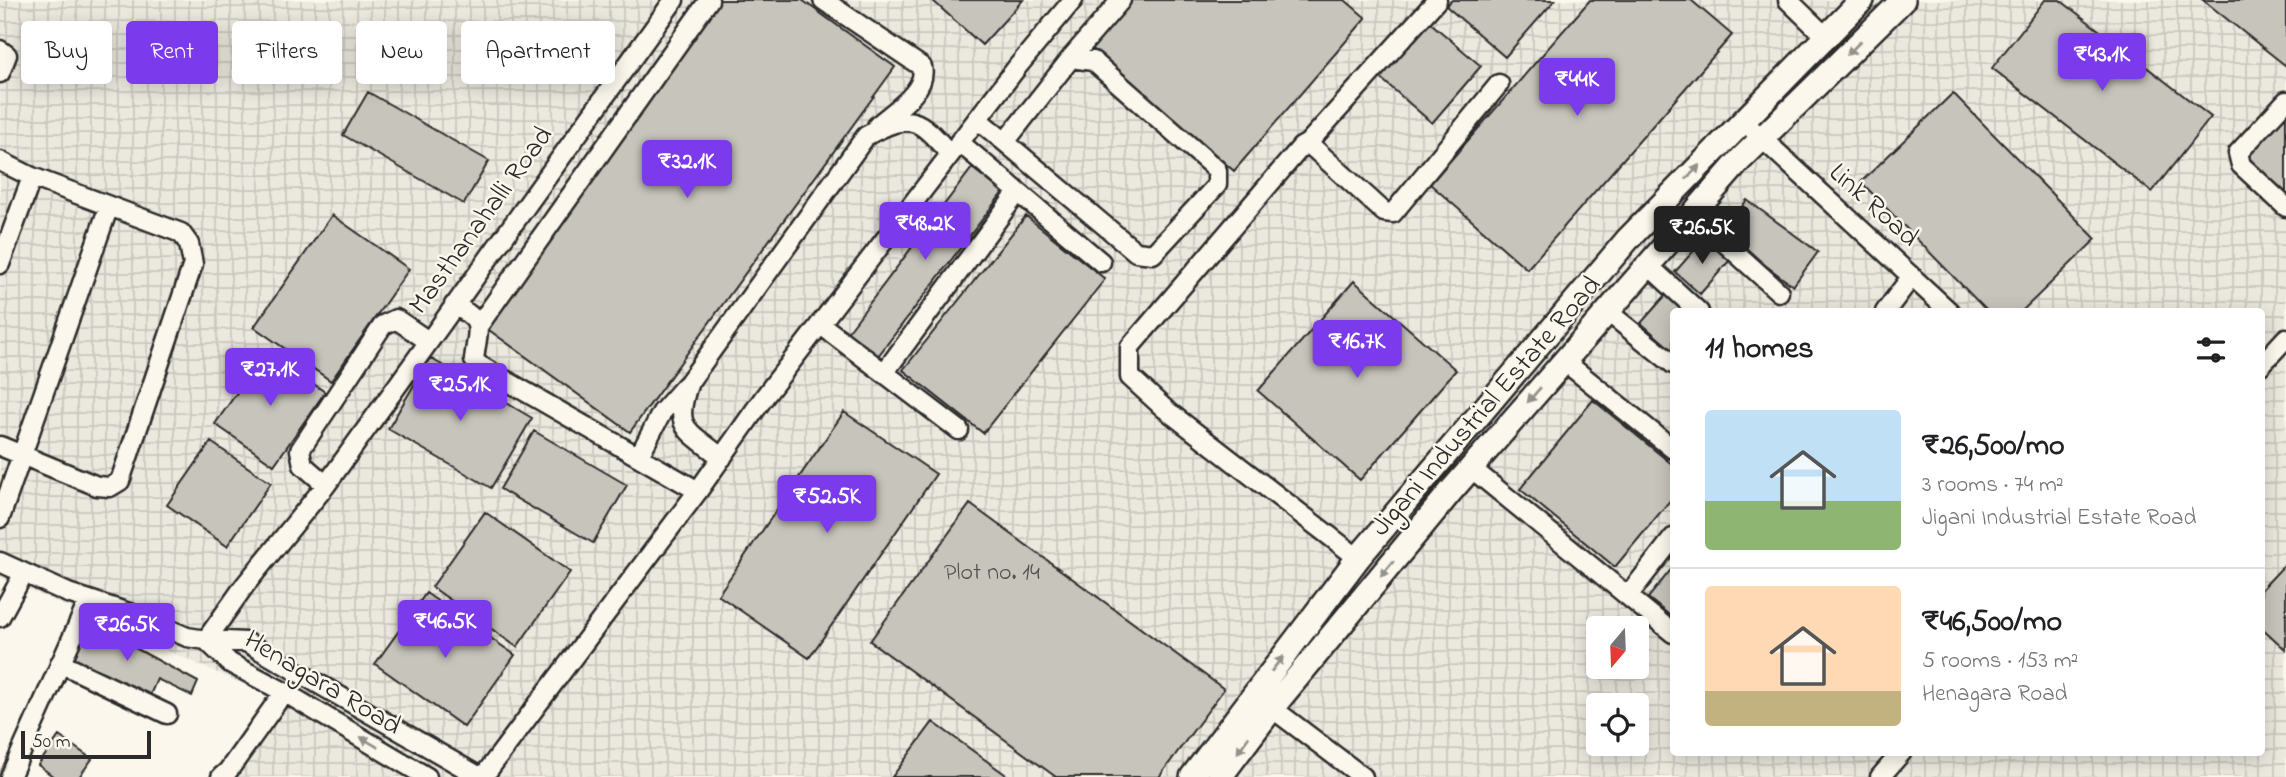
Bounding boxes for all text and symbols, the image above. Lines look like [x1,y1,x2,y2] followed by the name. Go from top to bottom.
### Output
[21,21,112,84] chip: Buy
[126,21,218,84] chip: Rent
[232,21,342,84] chip: Filters
[356,21,447,84] chip: New
[461,21,615,84] chip: Apartment
[2045,34,2159,93] pin: ₹43.1K
[1846,39,1863,55] one-way arrow
[2074,39,2130,72] text: ₹43.1K
[1536,58,1618,118] pin: ₹44K
[1555,64,1599,97] text: ₹44K
[400,118,565,324] street label: Masthanahalli Road
[630,140,744,200] pin: ₹32.1K
[658,146,716,179] text: ₹32.1K
[1819,154,1928,258] street label: Link Road
[1684,164,1701,181] one-way arrow
[868,202,982,262] pin: ₹48.2K
[1645,206,1759,266] pin: ₹26.5K
[895,208,955,241] text: ₹48.2K
[1670,212,1734,245] text: ₹26.5K
[1362,267,1612,547] street label: Jigani Industrial Estate Road
[1300,320,1414,380] pin: ₹16.7K
[1329,326,1385,359] text: ₹16.7K
[1705,328,1813,372] text: 11 homes
[2192,331,2230,369] icon: filters
[213,348,327,408] pin: ₹27.1K
[241,354,299,387] text: ₹27.1K
[403,364,517,423] pin: ₹25.1K
[429,369,491,402] text: ₹25.1K
[1527,387,1542,404] one-way arrow
[1922,425,2065,469] text: ₹26,500/mo
[1761,438,1845,522] icon: home
[1922,469,2064,502] text: 3 rooms · 74 m²
[770,476,884,535] pin: ₹52.5K
[793,481,861,514] text: ₹52.5K
[1922,502,2196,535] text: Jigani Industrial Estate Road
[944,556,1040,591] house number: Plot no. 14
[1380,560,1395,577] one-way arrow
[388,600,502,660] pin: ₹46.5K
[1922,601,2062,645] text: ₹46,500/mo
[70,604,184,663] pin: ₹26.5K
[414,606,476,639] text: ₹46.5K
[95,609,159,642] text: ₹26.5K
[1761,614,1845,698] icon: home
[1586,616,1648,679] north arrow
[1586,616,1649,756] map controls
[236,621,409,747] street label: Henagara Road
[1922,645,2078,678] text: 5 rooms · 153 m²
[1269,655,1284,673] one-way arrow
[1922,678,2068,711] text: Henagara Road
[1586,693,1649,756] button: locate
[21,728,150,760] scale bar
[32,729,71,756] text: 50 m
[359,736,378,748] one-way arrow
[1236,736,1250,754] one-way arrow

